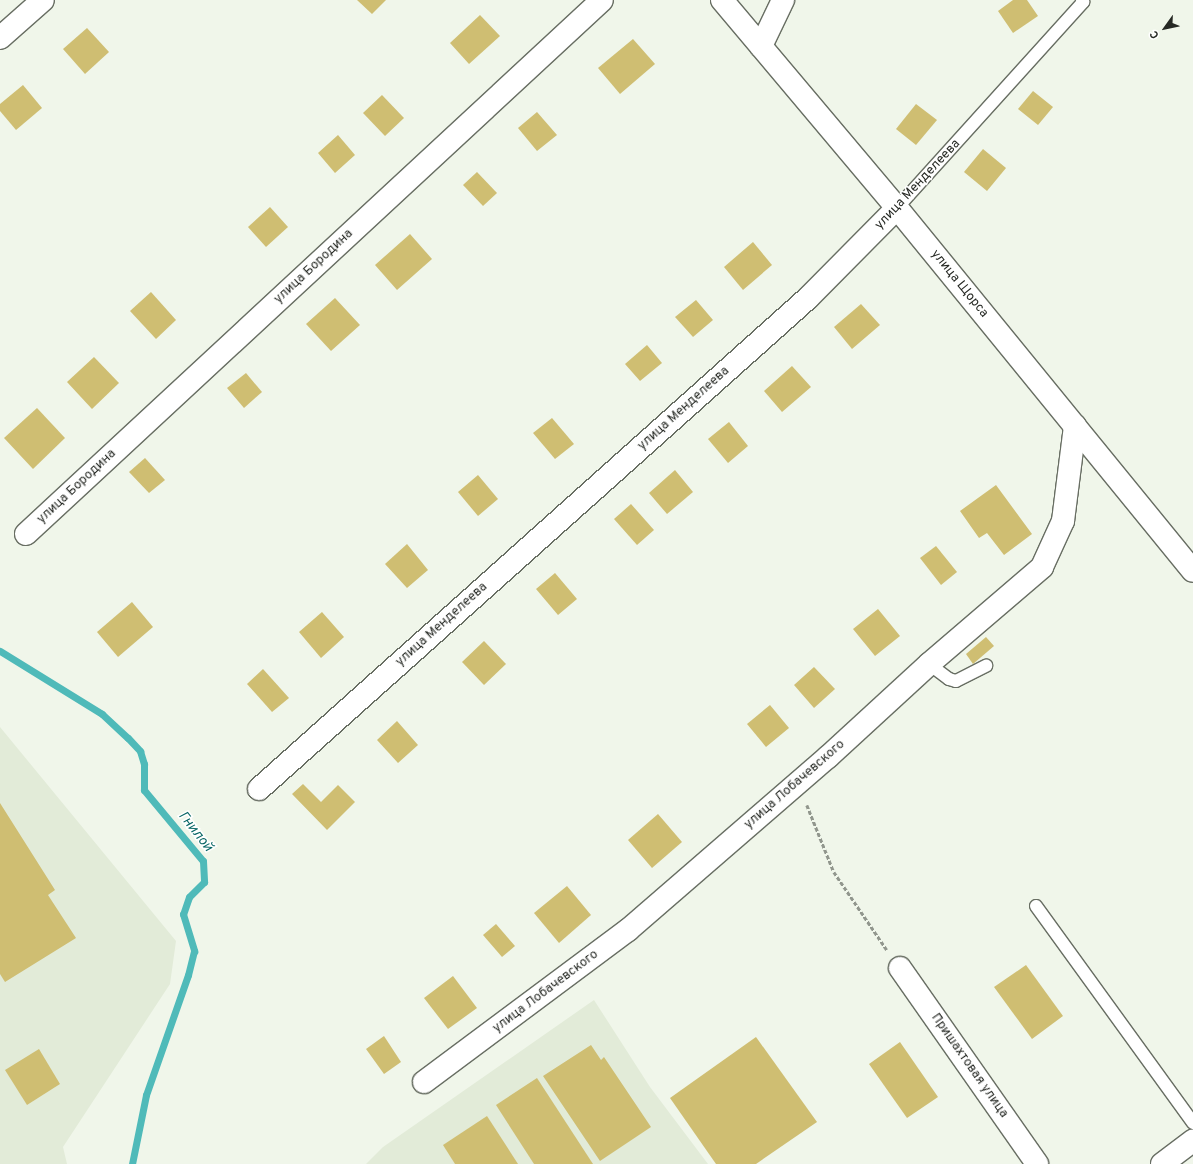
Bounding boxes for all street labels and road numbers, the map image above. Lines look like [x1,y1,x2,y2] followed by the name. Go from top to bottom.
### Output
[872,137,964,233] street label: улица Менделеева
[271,226,357,308] street label: улица Бородина
[927,247,991,321] street label: улица Щорса
[635,364,733,454] street label: улица Менделеева
[34,446,120,528] street label: улица Бородина
[393,580,491,670] street label: улица Менделеева
[742,737,848,833] street label: улица Лобачевского
[490,947,602,1037] street label: улица Лобачевского
[927,1011,1011,1121] street label: Пришахтовая улица

